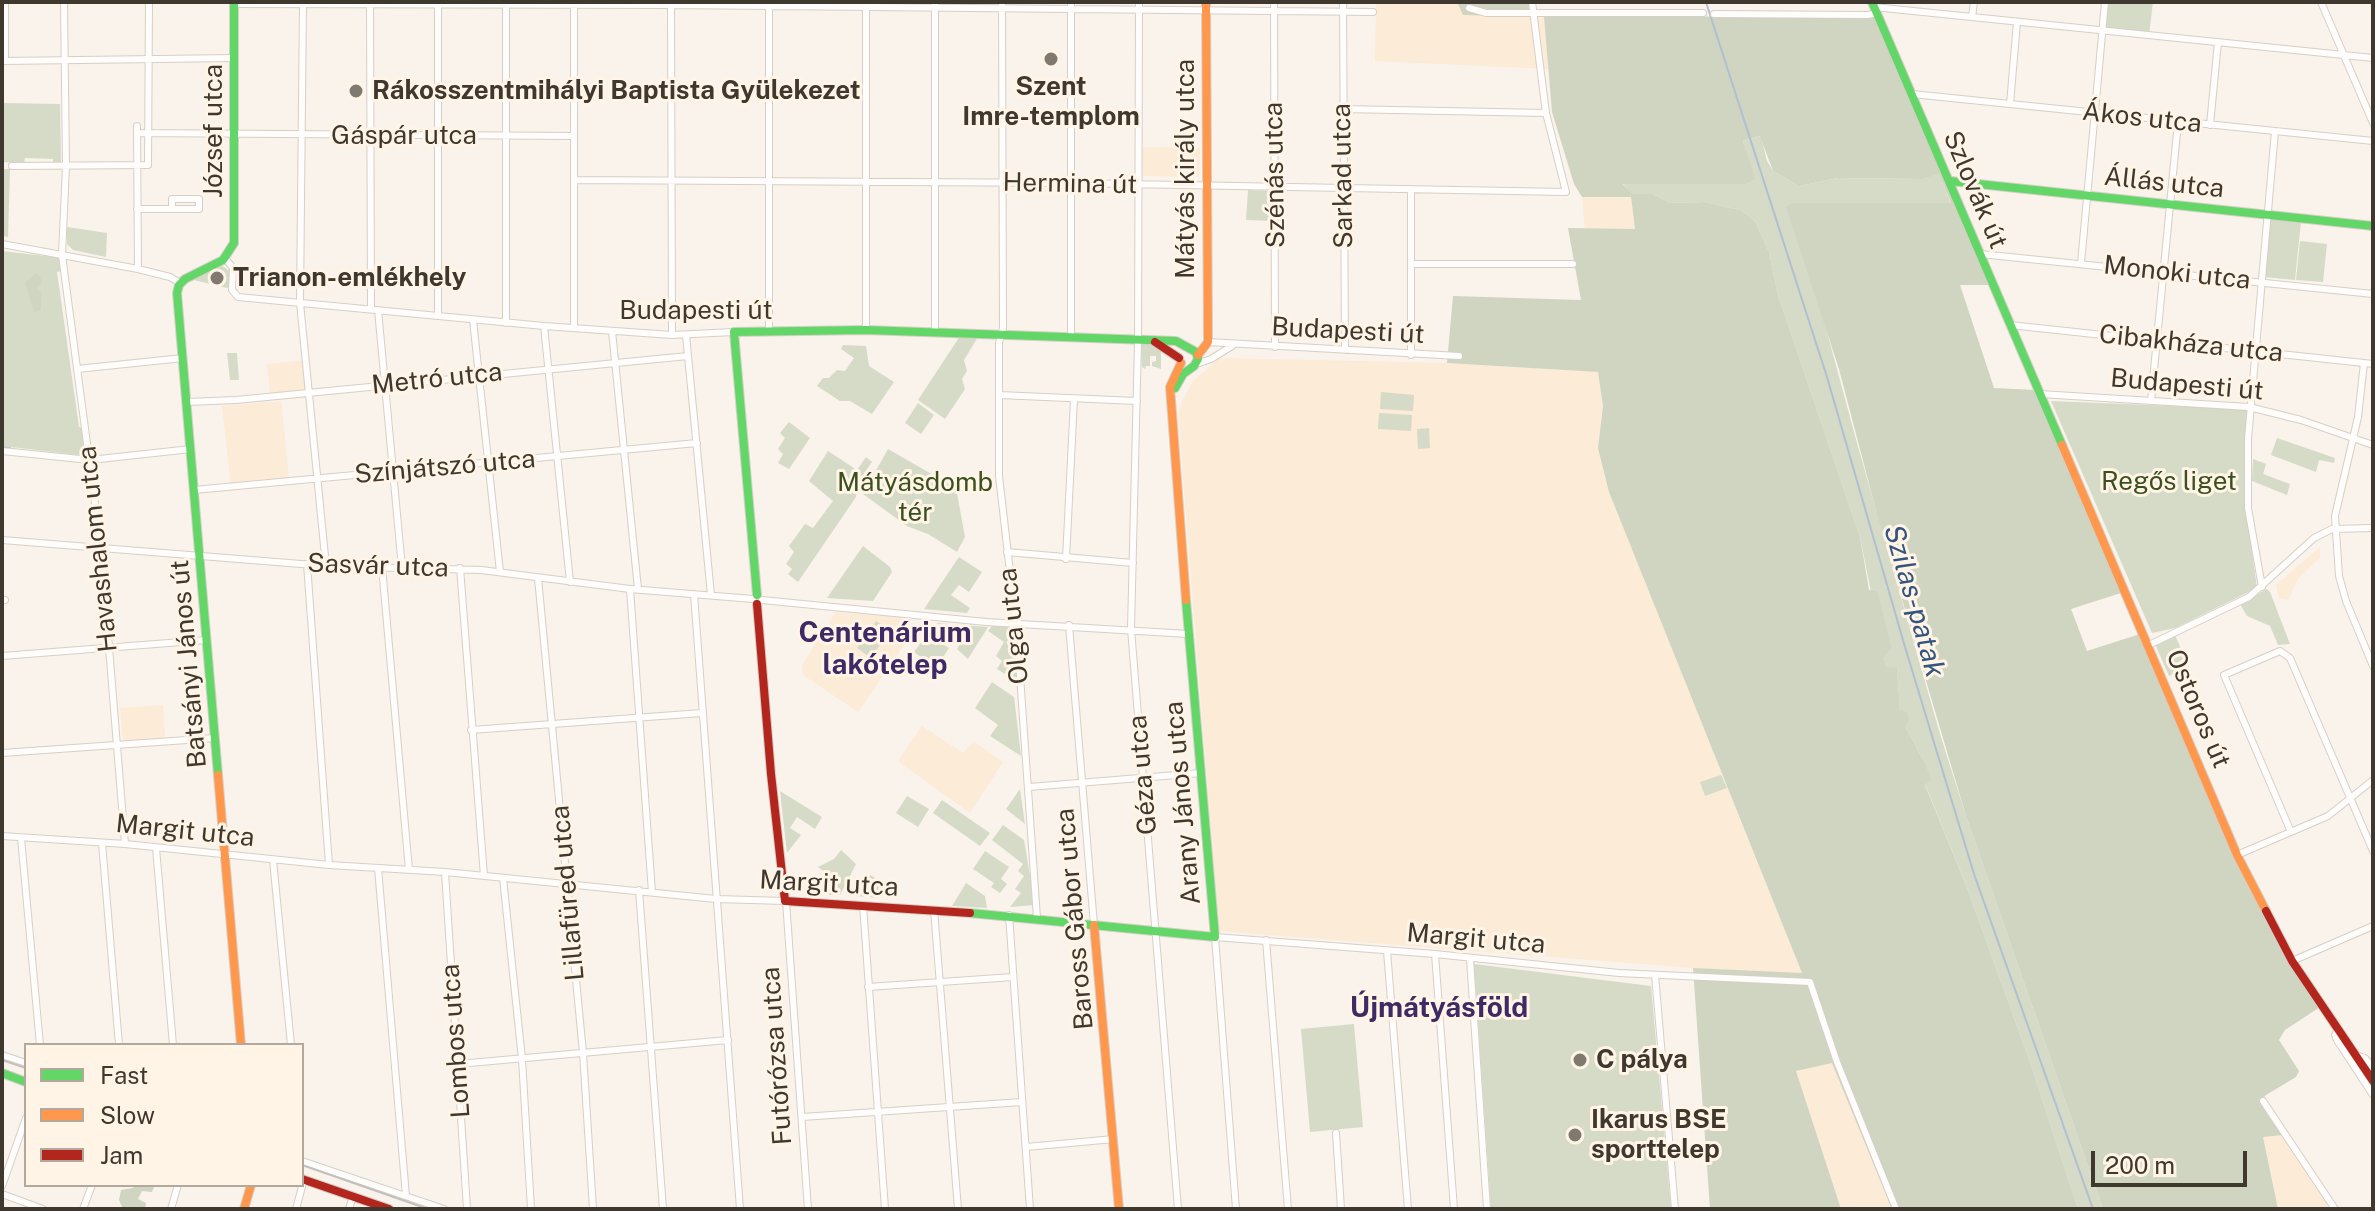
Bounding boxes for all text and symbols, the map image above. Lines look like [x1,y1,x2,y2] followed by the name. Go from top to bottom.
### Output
[1042,50,1060,68] marker: Szent Imre-templom
[1170,59,1202,279] street label: Mátyás király utca
[198,64,230,198] street label: József utca
[962,71,1140,132] place label: Szent Imre-templom
[372,75,861,107] place label: Rákosszentmihályi Baptista Gyülekezet
[347,82,365,100] marker: Rákosszentmihályi Baptista Gyülekezet
[2081,96,2203,140] street label: Ákos utca
[1258,102,1292,248] street label: Szénás utca
[1326,103,1360,249] street label: Sarkad utca
[331,120,477,152] street label: Gáspár utca
[1936,127,2014,253] street label: Szlovák út
[2102,161,2226,205] street label: Állás utca
[1002,167,1138,201] street label: Hermina út
[2102,250,2252,296] street label: Monoki utca
[233,262,466,294] place label: Trianon-emlékhely
[208,269,226,287] marker: Trianon-emlékhely
[619,295,773,327] street label: Budapesti út
[1271,311,1425,351] street label: Budapesti út
[2098,319,2284,369] street label: Cibakháza utca
[370,357,504,401] street label: Metró utca
[2109,363,2265,407] street label: Budapesti út
[72,444,124,654] street label: Havashalom utca
[353,444,537,490] street label: Színjátszó utca
[2101,466,2237,498] park label: Regős liget
[837,467,993,528] park label: Mátyásdomb tér
[1876,521,1952,681] water label: Szilas-patak
[307,548,449,584] street label: Sasvár utca
[164,559,214,769] street label: Batsányi János út
[992,566,1036,686] street label: Olga utca
[799,616,971,682] district label: Centenárium lakótelep
[2159,645,2237,773] street label: Ostoros út
[1159,700,1207,906] street label: Arany János utca
[1122,714,1164,836] street label: Géza utca
[545,804,591,982] street label: Lillafüred utca
[1050,807,1100,1031] street label: Baross Gábor utca
[114,808,256,854] street label: Margit utca
[759,865,899,903] street label: Margit utca
[1405,917,1547,961] street label: Margit utca
[435,963,477,1119] street label: Lombos utca
[755,966,799,1146] street label: Futórózsa utca
[1350,991,1528,1025] district label: Újmátyásföld
[24,1043,304,1187] legend
[1596,1044,1688,1076] place label: C pálya
[1571,1051,1589,1069] marker: C pálya
[100,1061,148,1089] text: Fast
[100,1101,155,1129] text: Slow
[1591,1104,1727,1166] place label: Ikarus BSE sporttelep
[1566,1126,1584,1144] marker: Ikarus BSE sporttelep
[2095,1135,2251,1185] scale bar
[100,1141,143,1169] text: Jam
[2105,1151,2175,1179] text: 200 m

